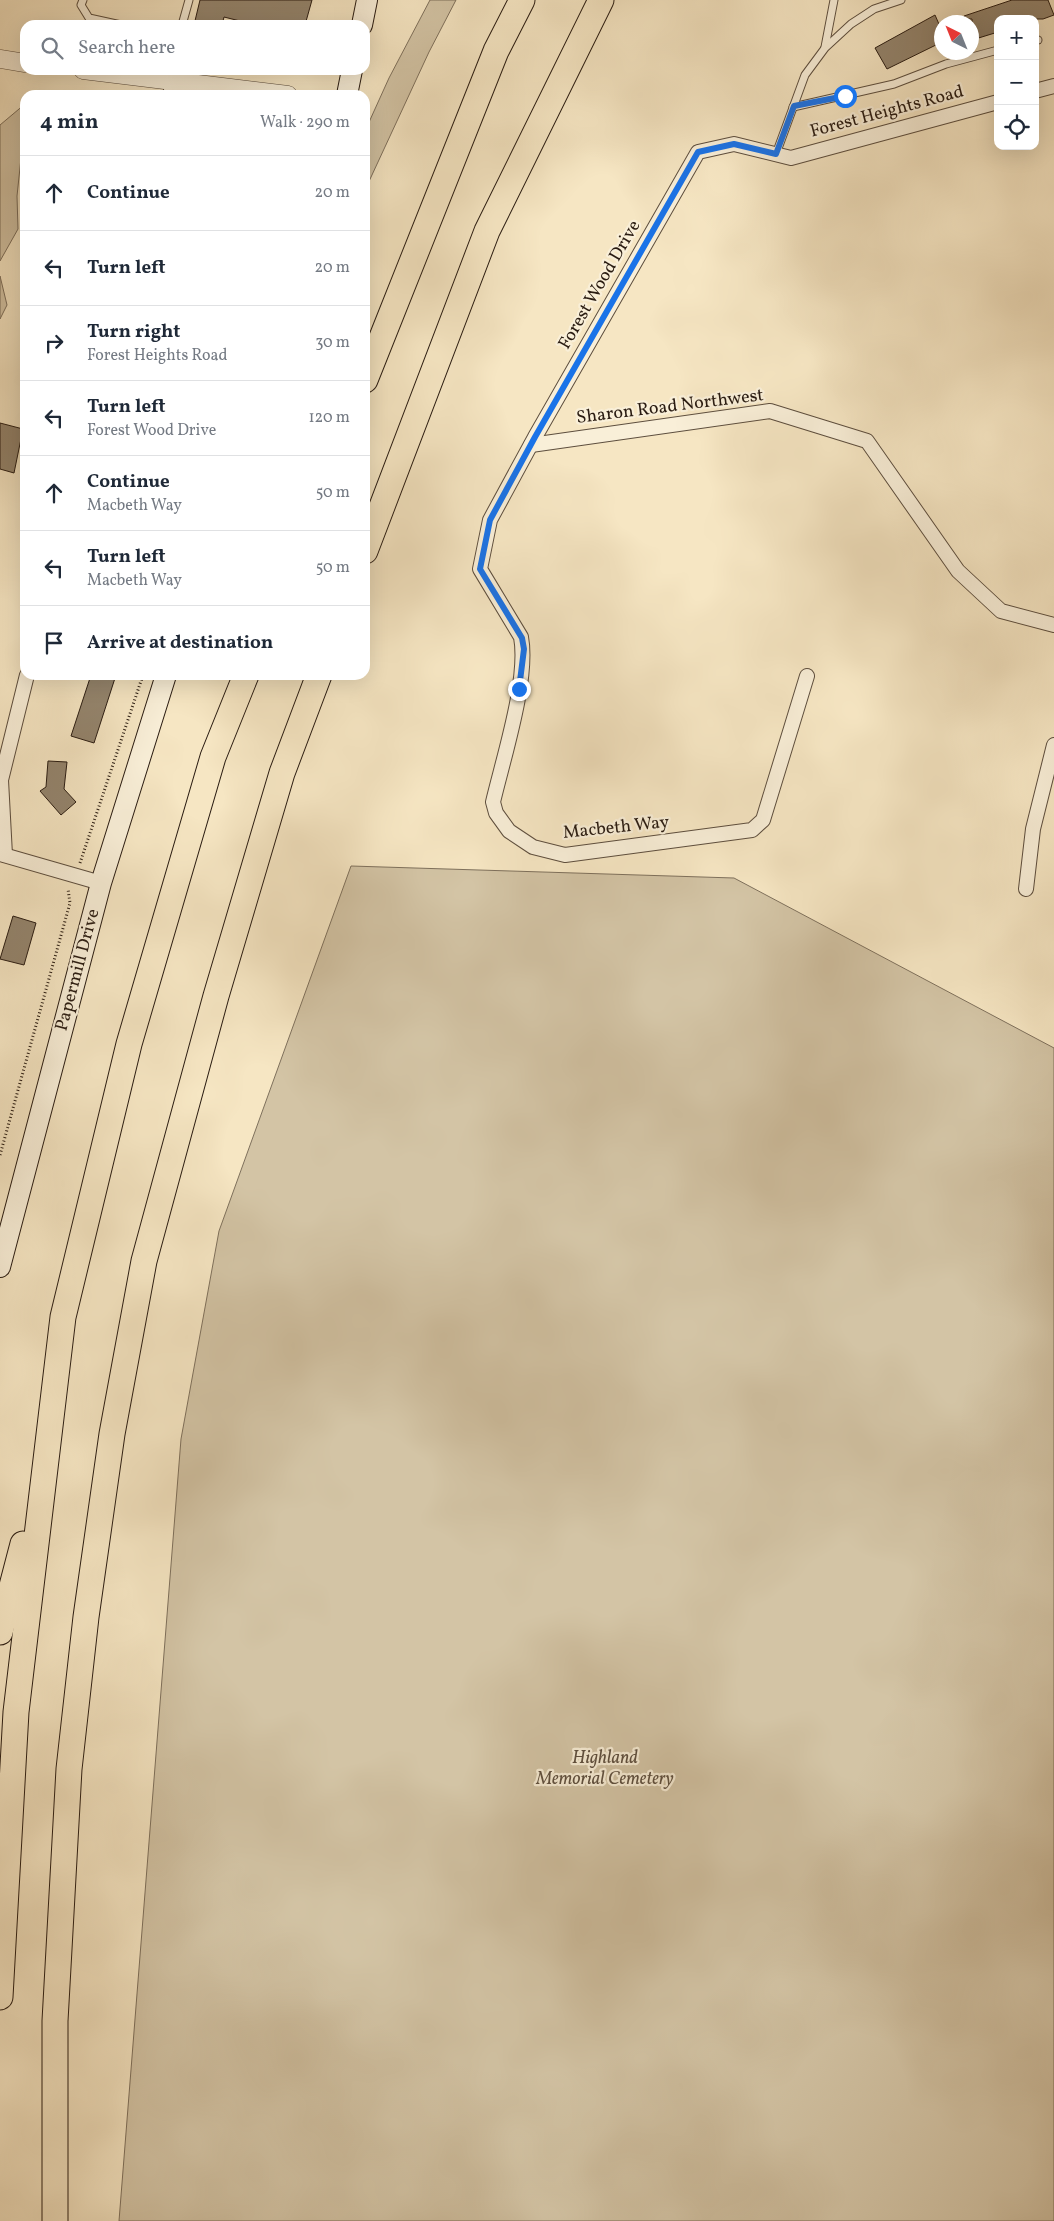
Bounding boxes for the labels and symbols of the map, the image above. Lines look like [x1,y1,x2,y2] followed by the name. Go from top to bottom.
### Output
[934,15,979,60] north arrow
[807,79,967,145] street label: Forest Heights Road
[834,85,857,108] route start
[553,216,647,354] street label: Forest Wood Drive
[575,383,765,431] street label: Sharon Road Northwest
[508,678,531,701] route end
[562,810,671,846] street label: Macbeth Way
[50,906,106,1034] street label: Papermill Drive
[535,1746,674,1792] park label: Highland Memorial Cemetery

